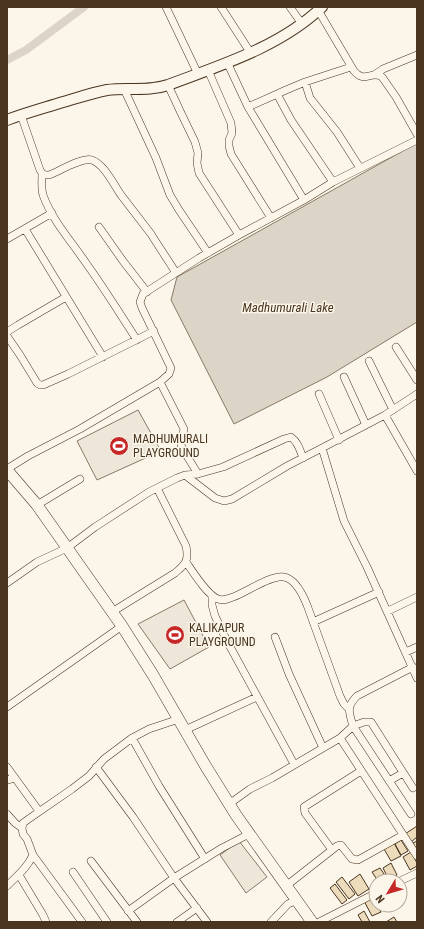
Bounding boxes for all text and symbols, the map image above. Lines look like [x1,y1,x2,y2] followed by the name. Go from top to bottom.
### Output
[242,300,334,315] water label: Madhumurali Lake
[133,432,208,460] place label: MADHUMURALI PLAYGROUND
[108,435,130,457] sports icon: MADHUMURALI PLAYGROUND
[189,621,256,649] place label: KALIKAPUR PLAYGROUND
[164,624,186,646] sports icon: KALIKAPUR PLAYGROUND
[368,873,408,913] north arrow
[373,892,388,906] text: N

